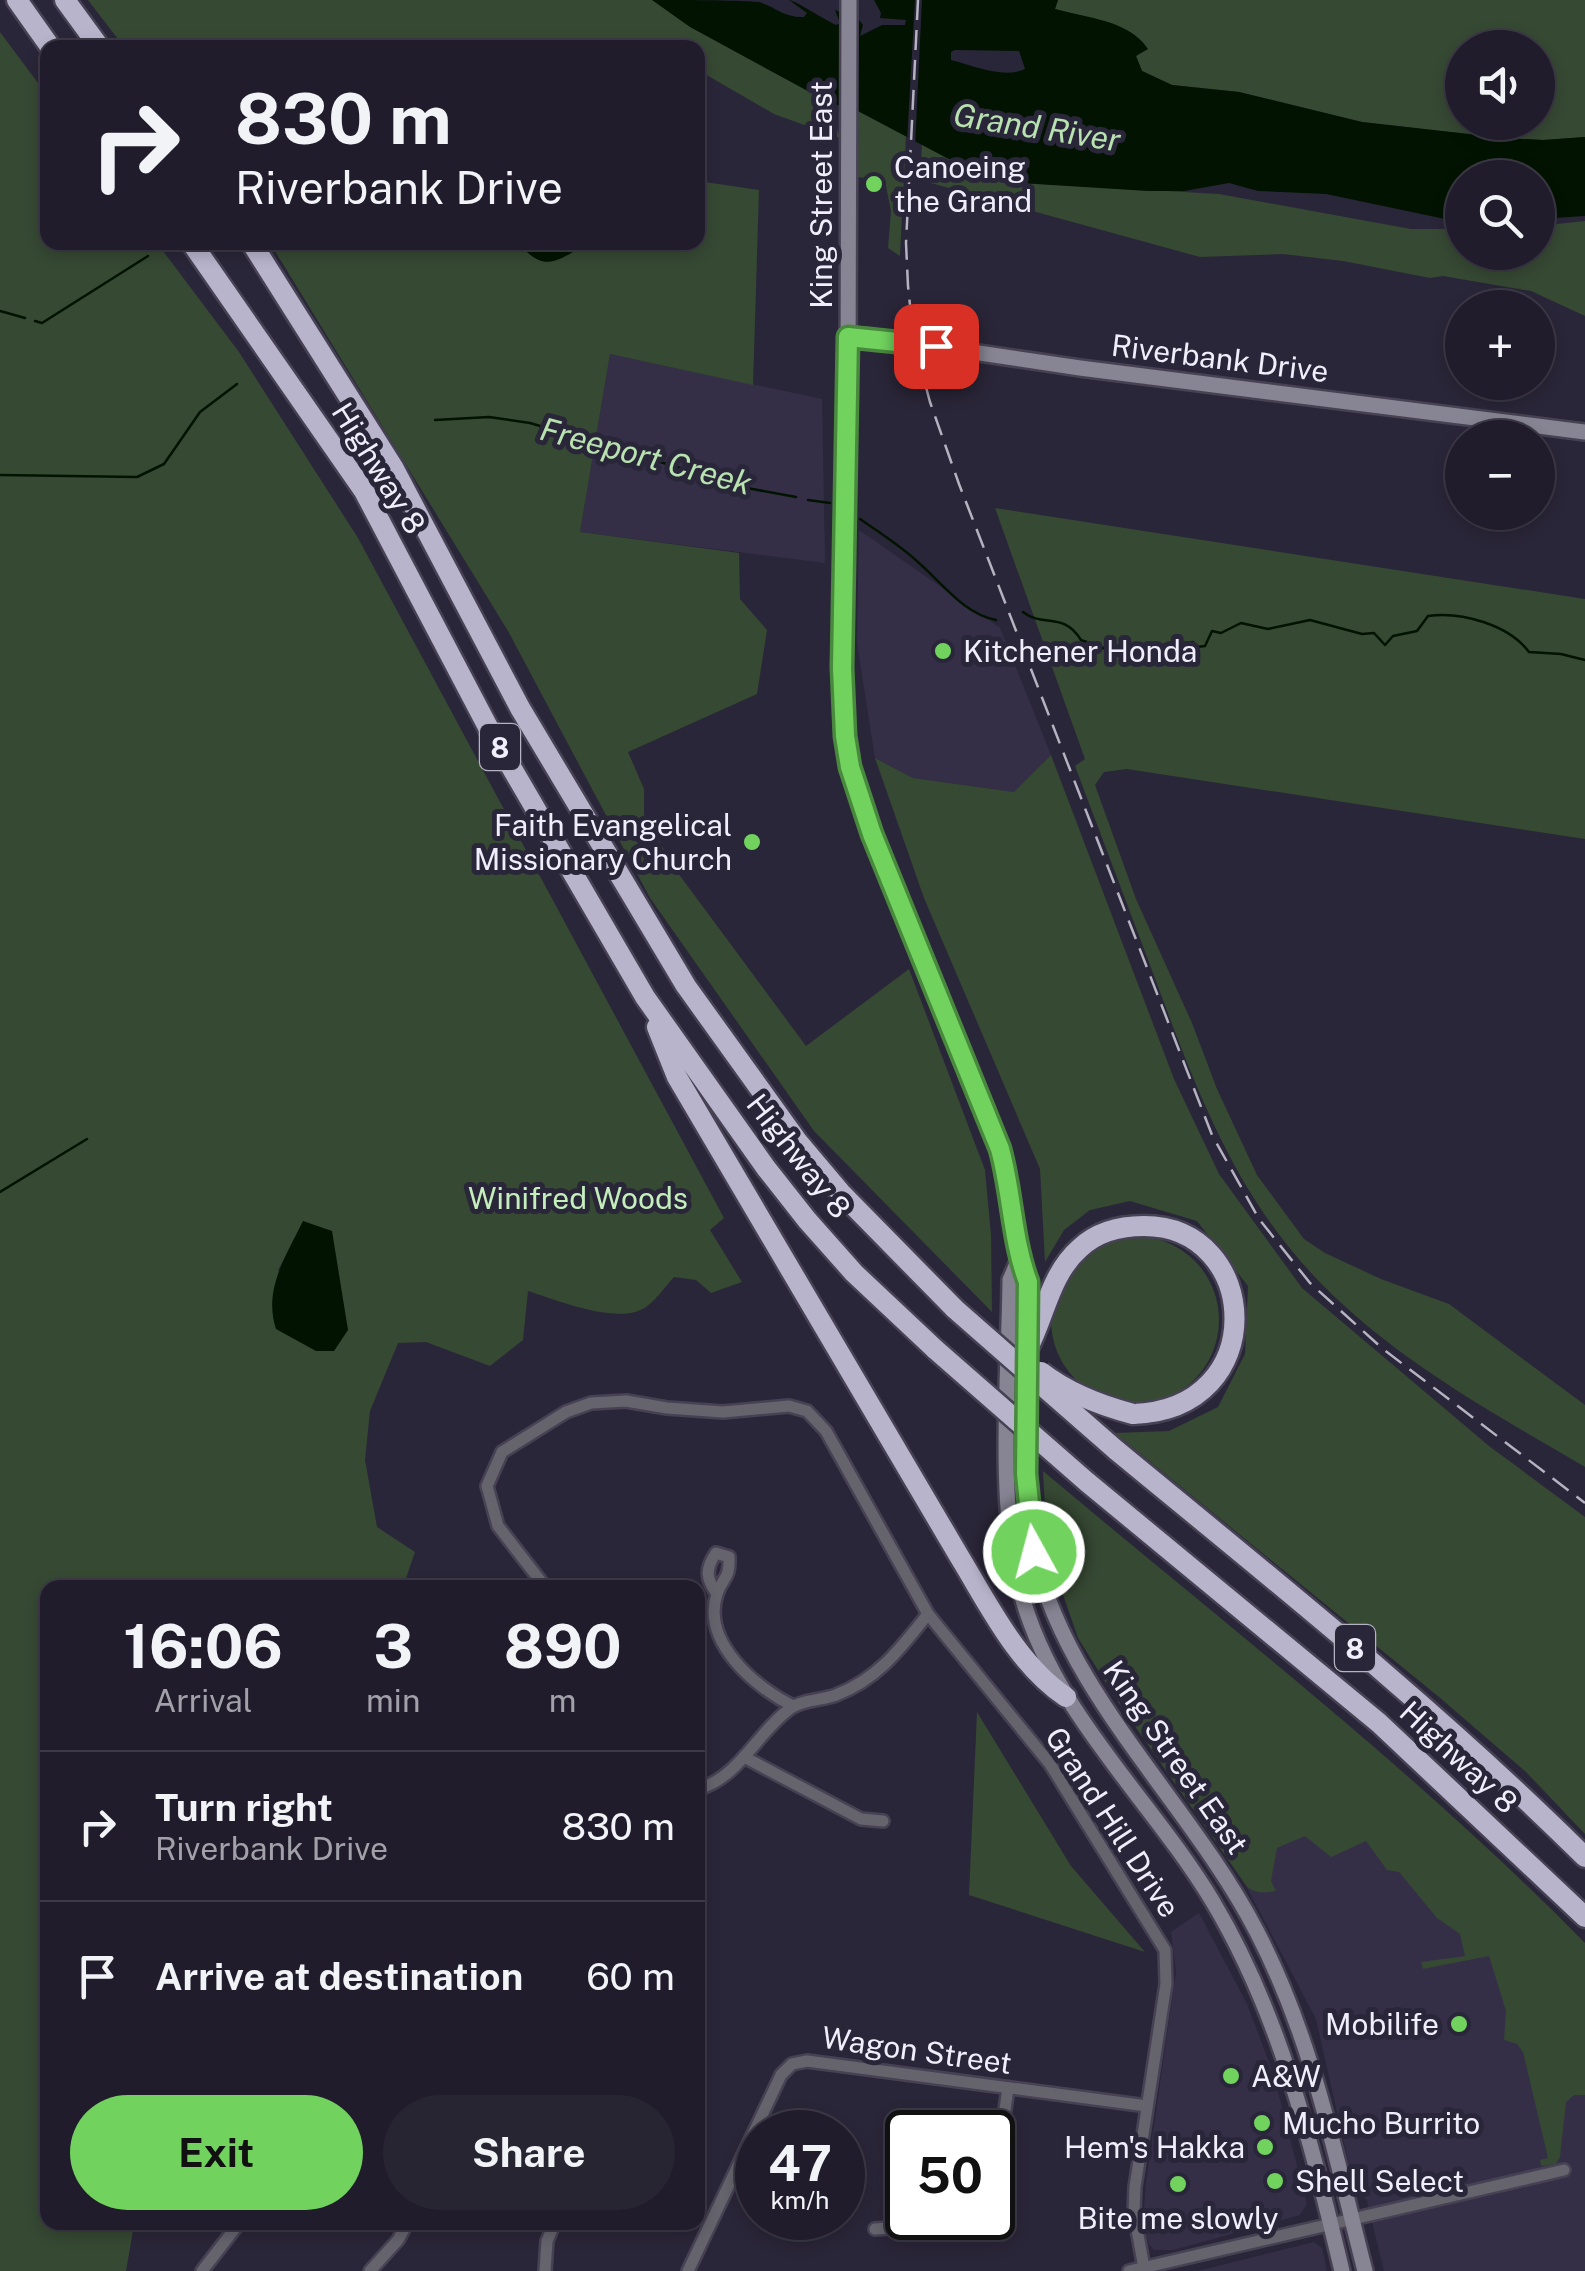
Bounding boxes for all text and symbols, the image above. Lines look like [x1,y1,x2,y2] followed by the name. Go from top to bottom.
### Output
[1445,30,1555,530] map controls
[1445,30,1555,140] button: sound
[235,77,452,160] text: 830 m
[70,80,200,210] icon: right
[803,81,839,309] street label: King Street East
[951,96,1124,159] water label: Grand River
[894,149,1032,219] place label: Canoeing the Grand
[1445,160,1555,270] button: search
[235,161,563,214] text: Riverbank Drive
[863,173,885,195] marker: Canoeing the Grand
[1445,290,1555,400] button: +
[894,304,979,389] pin
[909,319,964,374] icon: arrive
[1109,327,1331,389] street label: Riverbank Drive
[325,396,433,540] street label: Highway 8
[536,410,757,502] water label: Freeport Creek
[1445,420,1555,530] button: −
[963,633,1197,669] place label: Kitchener Honda
[932,640,954,662] marker: Kitchener Honda
[480,724,520,770] road number: 8
[474,807,732,877] place label: Faith Evangelical Missionary Church
[741,831,763,853] marker: Faith Evangelical Missionary Church
[739,1087,859,1225] street label: Highway 8
[468,1180,688,1216] park label: Winifred Woods
[982,1500,1086,1604] position arrow
[123,1611,283,1682] text: 16:06
[373,1611,413,1682] text: 3
[504,1611,622,1682] text: 890
[1335,1625,1375,1671] road number: 8
[1096,1653,1256,1861] street label: King Street East
[154,1682,252,1719] text: Arrival
[366,1682,420,1719] text: min
[549,1682,577,1719] text: m
[1393,1693,1525,1821] street label: Highway 8
[1038,1720,1188,1924] street label: Grand Hill Drive
[155,1785,333,1830] text: Turn right
[70,1799,125,1854] icon: right
[562,1804,675,1849] text: 830 m
[155,1830,388,1867] text: Riverbank Drive
[70,1949,125,2004] icon: arrive
[155,1954,523,1999] text: Arrive at destination
[586,1954,675,1999] text: 60 m
[1325,2006,1439,2042] place label: Mobilife
[1448,2013,1470,2035] marker: Mobilife
[820,2019,1014,2081] street label: Wagon Street
[1251,2058,1321,2094] place label: A&W
[1220,2065,1242,2087] marker: A&W
[70,2095,363,2210] button: Exit
[383,2095,675,2210] button: Share
[1282,2105,1480,2141] place label: Mucho Burrito
[885,2110,1015,2240] speed limit sign: 50
[1251,2112,1273,2134] marker: Mucho Burrito
[1064,2129,1245,2165] place label: Hem's Hakka
[768,2133,832,2192] text: 47
[1254,2136,1276,2158] marker: Hem's Hakka
[1295,2163,1464,2199] place label: Shell Select
[1264,2170,1286,2192] marker: Shell Select
[1167,2173,1189,2195] marker: Bite me slowly
[771,2185,829,2215] text: km/h
[1077,2200,1279,2236] place label: Bite me slowly

